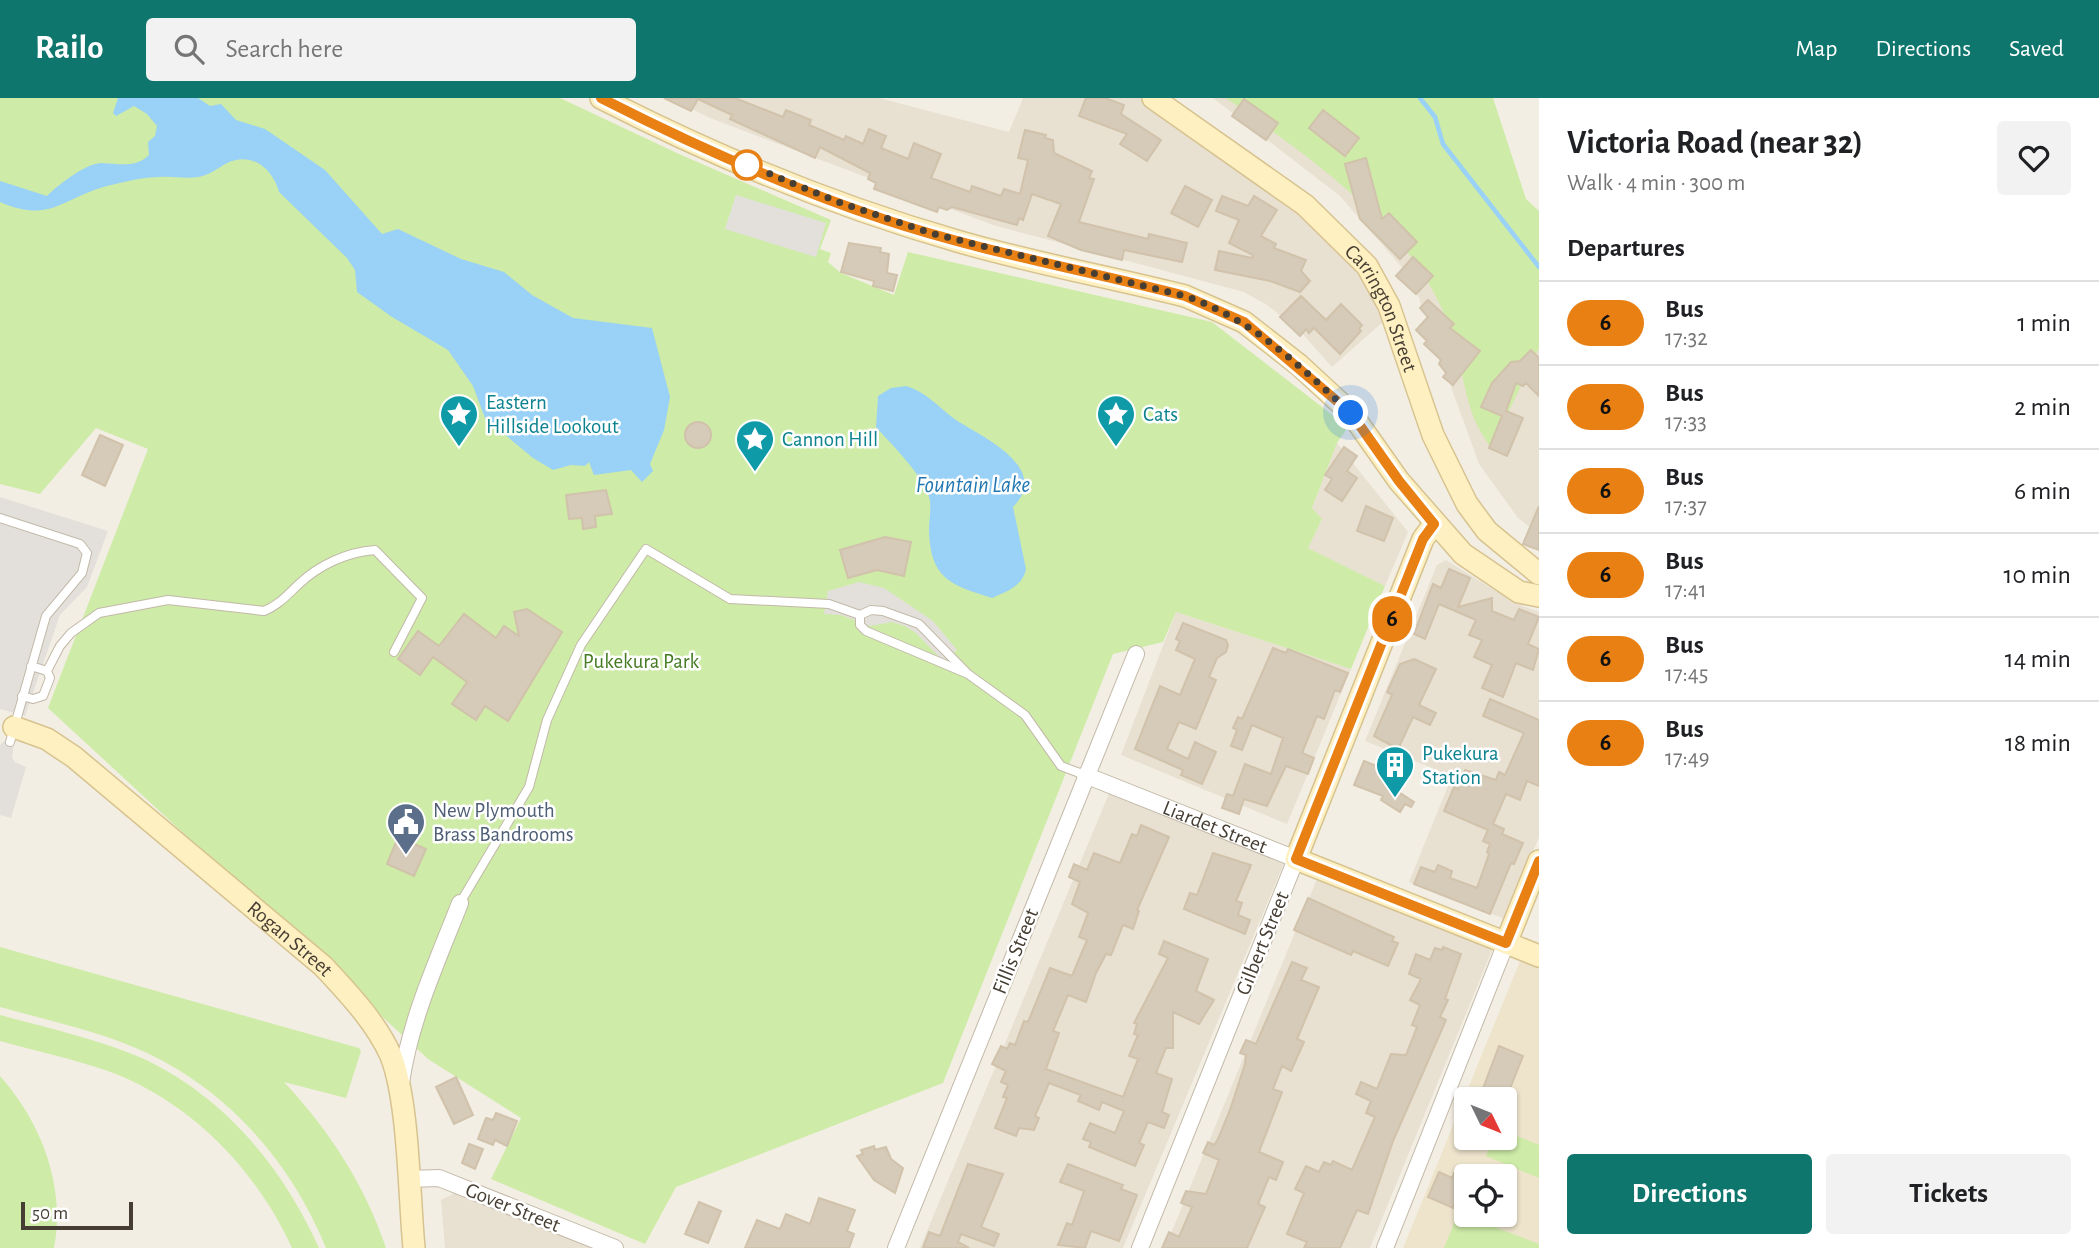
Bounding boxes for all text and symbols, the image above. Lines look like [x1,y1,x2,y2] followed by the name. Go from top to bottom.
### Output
[146,18,636,81] search box
[170,30,208,68] icon: search
[35,32,104,65] text: Railo
[226,36,343,62] text: Search here
[1795,37,1837,61] text: Map
[1875,37,1971,61] text: Directions
[2009,37,2064,61] text: Saved
[1997,121,2071,195] button: heart
[1567,127,1863,160] text: Victoria Road (near 32)
[732,150,762,180] unlabelled marker
[1567,172,1745,195] text: Walk · 4 min · 300 m
[1567,235,1685,261] text: Departures
[1341,241,1421,375] street label: Carrington Street
[1665,296,1704,322] text: Bus
[2017,310,2071,336] text: 1 min
[1600,311,1611,335] text: 6
[1665,327,1708,350] text: 17:32
[1665,380,1704,406] text: Bus
[486,392,619,437] place label: Eastern Hillside Lookout
[438,393,480,448] place icon: Eastern Hillside Lookout
[1095,393,1137,448] place icon: Cats
[2014,394,2071,420] text: 2 min
[1333,395,1368,430] your location
[1600,395,1611,419] text: 6
[1143,404,1178,425] place label: Cats
[1665,411,1707,434] text: 17:33
[734,418,776,473] place icon: Cannon Hill
[782,429,878,450] place label: Cannon Hill
[1665,464,1704,490] text: Bus
[916,474,1031,497] water label: Fountain Lake
[2014,478,2071,504] text: 6 min
[1600,479,1611,503] text: 6
[1665,495,1707,518] text: 17:37
[1665,548,1704,574] text: Bus
[2004,562,2071,588] text: 10 min
[1600,563,1611,587] text: 6
[1665,579,1707,602] text: 17:41
[1369,596,1415,642] line badge: 6
[1386,607,1398,631] text: 6
[1665,632,1704,658] text: Bus
[2005,646,2071,672] text: 14 min
[1600,647,1611,671] text: 6
[583,651,700,672] park label: Pukekura Park
[1665,663,1708,686] text: 17:45
[1665,716,1704,742] text: Bus
[2005,730,2071,756] text: 18 min
[1600,731,1611,755] text: 6
[1422,743,1499,788] place label: Pukekura Station
[1374,744,1416,799] building icon: Pukekura Station
[1665,747,1710,770] text: 17:49
[1160,797,1270,858] street label: Liardet Street
[433,800,574,845] place label: New Plymouth Brass Bandrooms
[385,801,427,856] public building icon: New Plymouth Brass Bandrooms
[1232,888,1293,998] street label: Gilbert Street
[243,897,337,981] street label: Rogan Street
[989,905,1042,997] street label: Fillis Street
[1454,1087,1517,1150] north arrow
[1454,1087,1517,1227] map controls
[1567,1154,1812,1234] button: Directions
[1826,1154,2071,1234] button: Tickets
[1454,1164,1517,1227] button: locate
[462,1179,563,1236] street label: Gover Street
[21,1199,133,1231] scale bar
[32,1204,68,1223] text: 50 m

